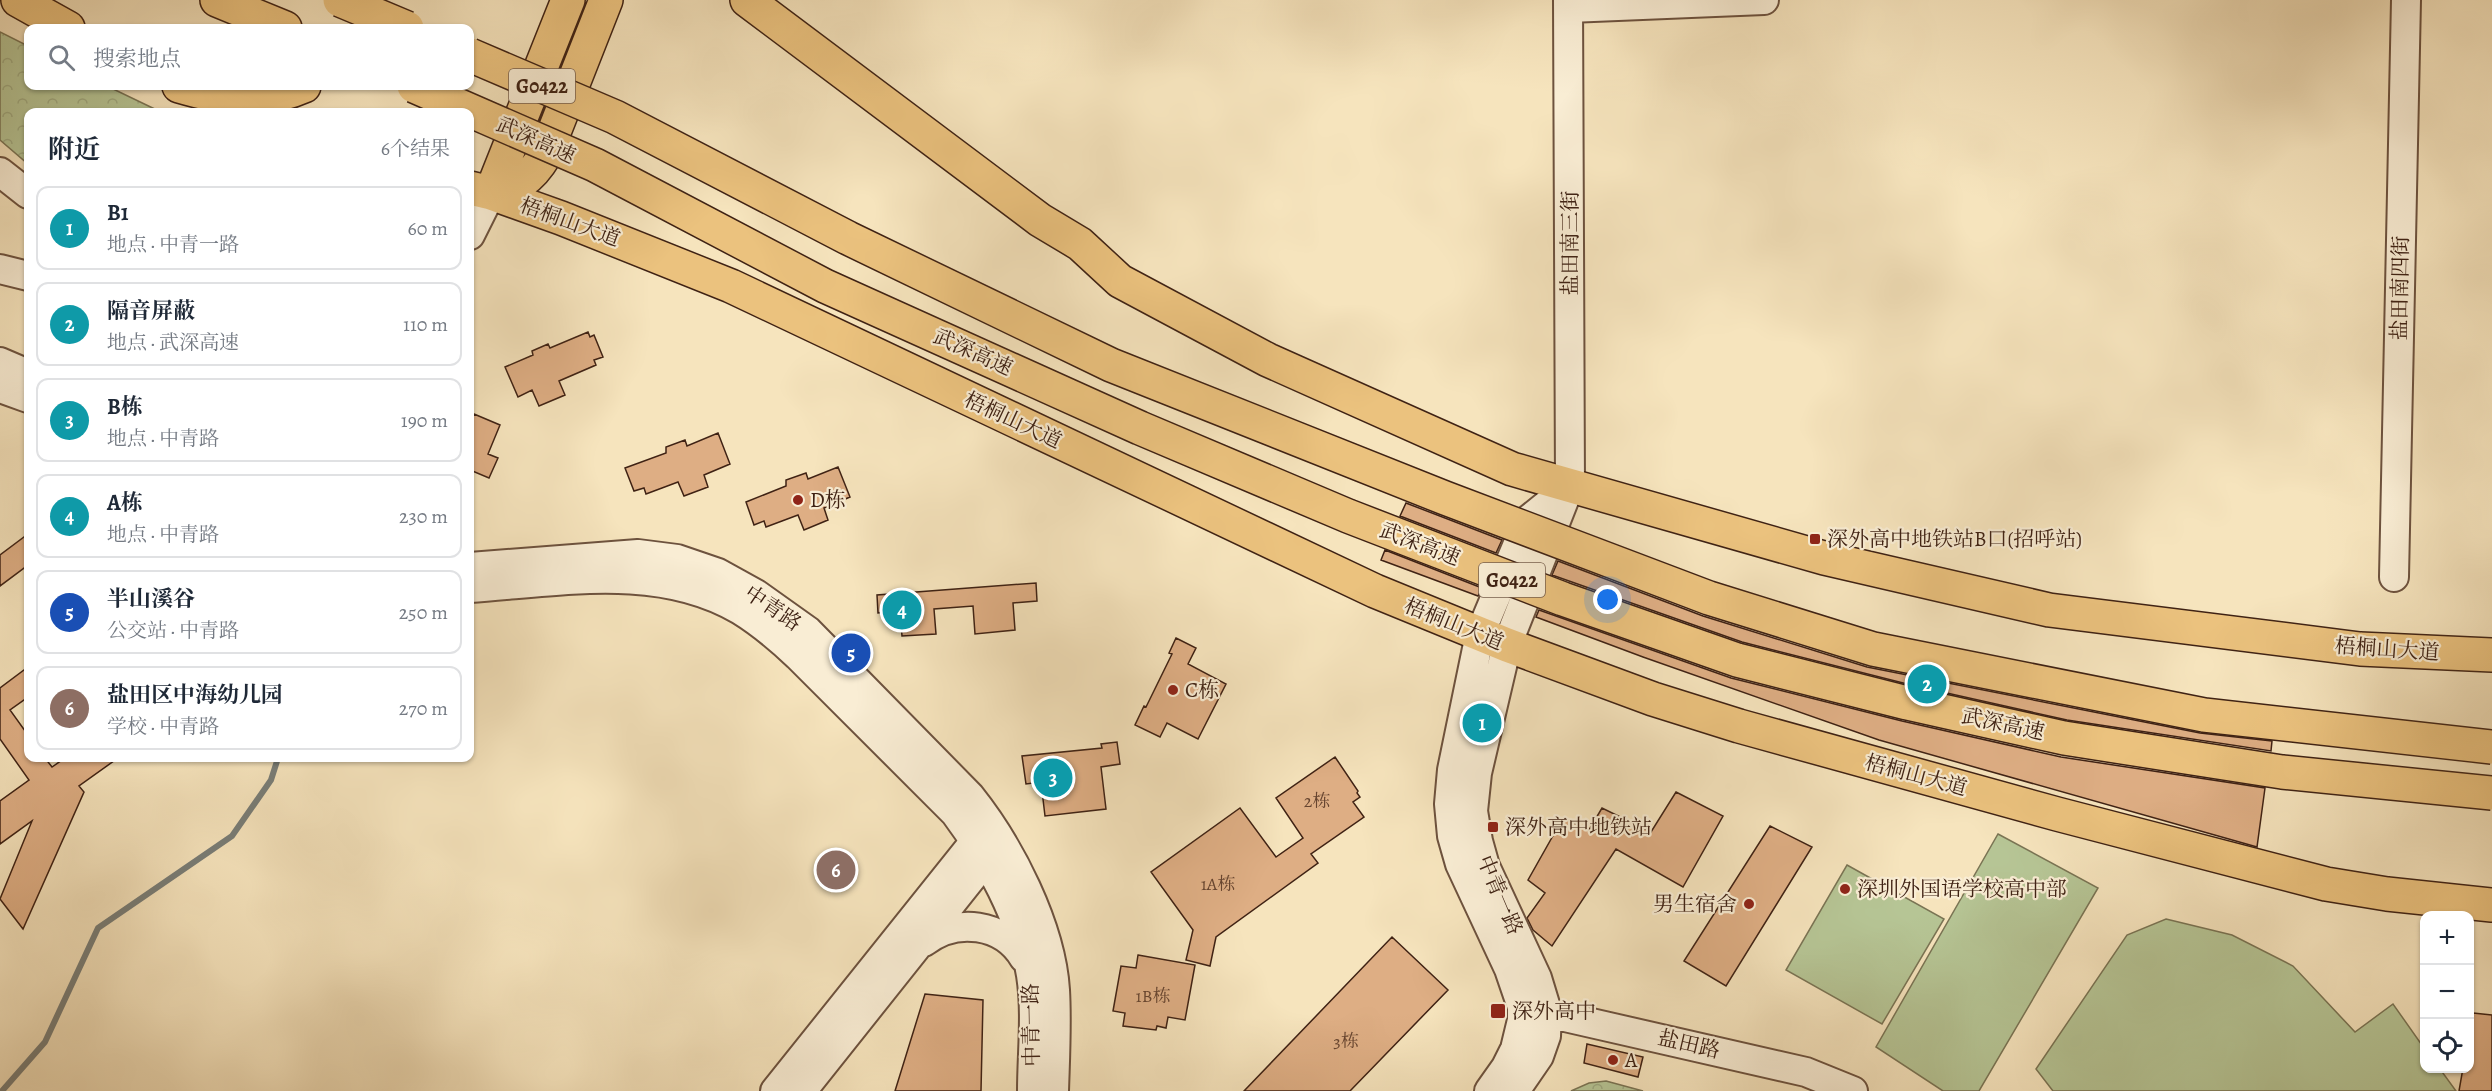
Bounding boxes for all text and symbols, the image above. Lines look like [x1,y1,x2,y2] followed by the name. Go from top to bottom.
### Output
[24,24,474,90] search box
[45,41,78,74] icon: search
[93,44,181,74] text: 搜索地点
[509,69,575,103] road number: G0422
[492,110,580,170] street label: 武深高速
[48,132,100,167] text: 附近
[381,135,450,162] text: 6个结果
[516,191,624,253] street label: 梧桐山大道
[1556,191,1584,296] street label: 盐田南三街
[107,198,129,228] text: B1
[66,215,73,242] text: 1
[408,215,448,242] text: 60 m
[107,231,239,258] text: 地点 · 中青一路
[2385,235,2415,341] street label: 盐田南四街
[107,296,195,326] text: 隔音屏蔽
[65,311,74,338] text: 2
[403,311,448,338] text: 110 m
[929,322,1017,382] street label: 武深高速
[107,329,239,356] text: 地点 · 武深高速
[960,385,1066,455] street label: 梧桐山大道
[107,392,143,422] text: B栋
[65,407,74,434] text: 3
[401,407,448,434] text: 190 m
[107,425,219,452] text: 地点 · 中青路
[810,486,846,514] place label: D栋
[107,488,143,518] text: A栋
[791,493,805,507] marker: D栋
[65,503,74,530] text: 4
[399,503,448,530] text: 230 m
[1376,516,1464,572] street label: 武深高速
[107,521,219,548] text: 地点 · 中青路
[1827,525,2082,553] place label: 深外高中地铁站B口(招呼站)
[1808,532,1822,546] marker: 深外高中地铁站B口(招呼站)
[1479,563,1545,597] road number: G0422
[739,579,807,637] street label: 中青路
[107,584,195,614] text: 半山溪谷
[1593,585,1622,614] your location
[882,588,922,632] pin: 4
[1400,591,1508,657] street label: 梧桐山大道
[65,599,74,626] text: 5
[399,599,448,626] text: 250 m
[107,617,239,644] text: 公交站 · 中青路
[832,630,870,676] pin: 5
[2334,631,2440,667] street label: 梧桐山大道
[1908,662,1946,706] pin: 2
[1185,676,1219,704] place label: C栋
[107,680,283,710] text: 盐田区中海幼儿园
[1166,683,1180,697] marker: C栋
[65,695,74,722] text: 6
[399,695,448,722] text: 270 m
[1462,700,1502,746] pin: 1
[1959,702,2047,746] street label: 武深高速
[107,713,219,740] text: 学校 · 中青路
[1862,748,1970,802] street label: 梧桐山大道
[1034,756,1072,800] pin: 3
[1304,789,1330,813] house number: 2栋
[1505,813,1652,841] place label: 深外高中地铁站
[1486,820,1500,834] marker: 深外高中地铁站
[816,848,856,892] pin: 6
[1471,851,1529,939] street label: 中青一路
[1201,872,1235,896] house number: 1A栋
[1857,875,2067,903] place label: 深圳外国语学校高中部
[1838,882,1852,896] marker: 深圳外国语学校高中部
[1653,890,1737,918] place label: 男生宿舍
[1742,897,1756,911] marker: 男生宿舍
[2420,911,2474,1073] map controls
[2420,911,2474,965] button: +
[2420,965,2474,1019] button: −
[1016,983,1046,1067] street label: 中青一路
[1136,984,1170,1008] house number: 1B栋
[1512,997,1596,1025] place label: 深外高中
[1489,1002,1507,1020] marker: 深外高中
[2420,1019,2474,1073] button: locate
[1655,1023,1723,1065] street label: 盐田路
[1333,1029,1359,1053] house number: 3栋
[1624,1046,1638,1074] place label: A
[1606,1053,1620,1067] marker: A

